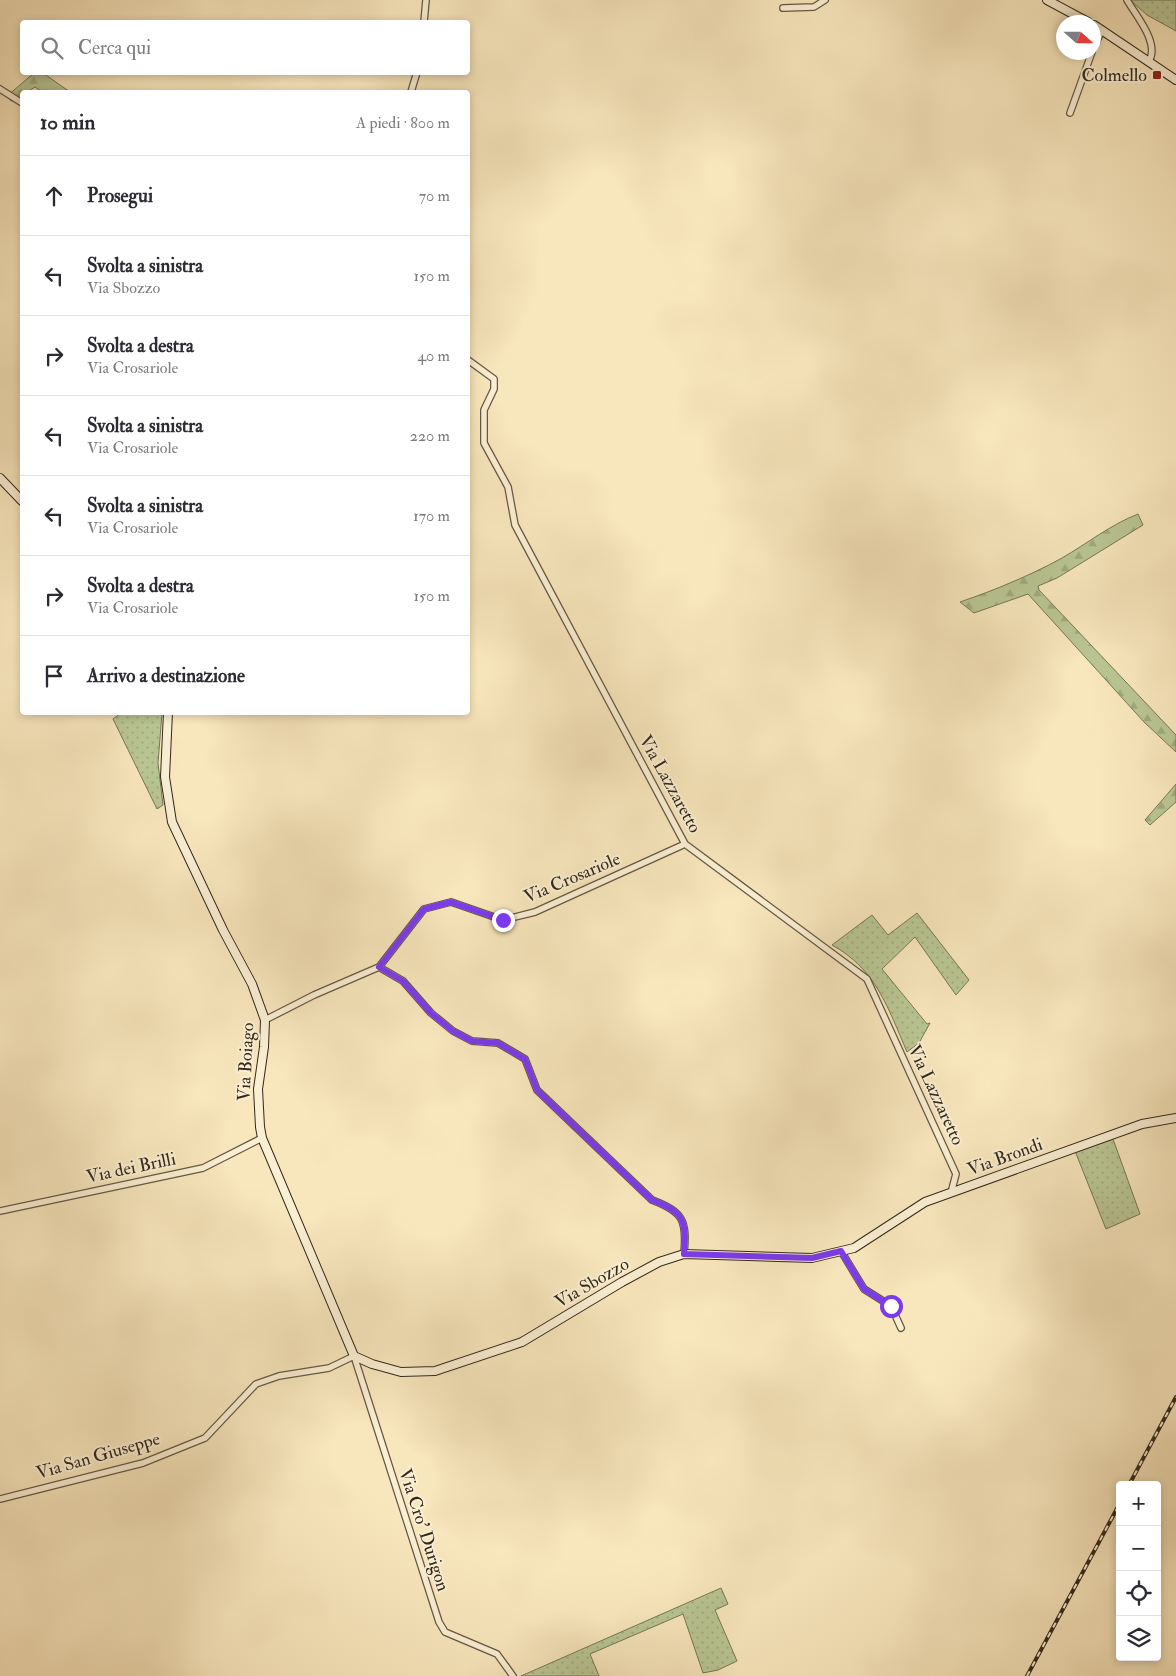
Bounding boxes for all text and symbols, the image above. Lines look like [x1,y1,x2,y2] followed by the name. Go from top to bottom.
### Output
[1056,15,1101,60] north arrow
[20,20,470,75] search box
[38,34,66,62] icon: search
[78,36,151,60] text: Cerca qui
[1081,64,1147,87] place label: Colmello
[1151,69,1163,81] marker: Colmello
[40,109,95,136] text: 10 min
[356,113,450,133] text: A piedi · 800 m
[40,182,68,210] icon: ahead
[87,184,153,208] text: Prosegui
[419,186,450,206] text: 70 m
[87,254,203,278] text: Svolta a sinistra
[40,262,68,290] icon: left
[413,266,450,286] text: 150 m
[87,278,160,298] text: Via Sbozzo
[87,334,194,358] text: Svolta a destra
[40,342,68,370] icon: right
[417,346,450,366] text: 40 m
[87,358,178,378] text: Via Crosariole
[87,414,203,438] text: Svolta a sinistra
[40,422,68,450] icon: left
[410,426,450,446] text: 220 m
[87,438,178,458] text: Via Crosariole
[87,494,203,518] text: Svolta a sinistra
[40,502,68,530] icon: left
[413,506,450,526] text: 170 m
[87,518,178,538] text: Via Crosariole
[87,574,194,598] text: Svolta a destra
[40,582,68,610] icon: right
[413,586,450,606] text: 150 m
[87,598,178,618] text: Via Crosariole
[40,662,68,690] icon: arrive
[87,664,245,688] text: Arrivo a destinazione
[634,731,706,837] street label: Via Lazzaretto
[520,847,624,909] street label: Via Crosariole
[492,909,515,932] route end
[232,1022,260,1102] street label: Via Boiago
[903,1041,969,1149] street label: Via Lazzaretto
[964,1133,1046,1181] street label: Via Brondi
[84,1147,178,1189] street label: Via dei Brilli
[551,1252,634,1314] street label: Via Sbozzo
[880,1295,903,1318] route start
[33,1427,163,1485] street label: Via San Giuseppe
[393,1466,455,1594] street label: Via Cro' Durigon
[1116,1481,1161,1661] map controls
[1116,1481,1161,1526] button: +
[1116,1526,1161,1571] button: −
[1116,1571,1161,1616] button: locate
[1116,1616,1161,1661] button: layers

